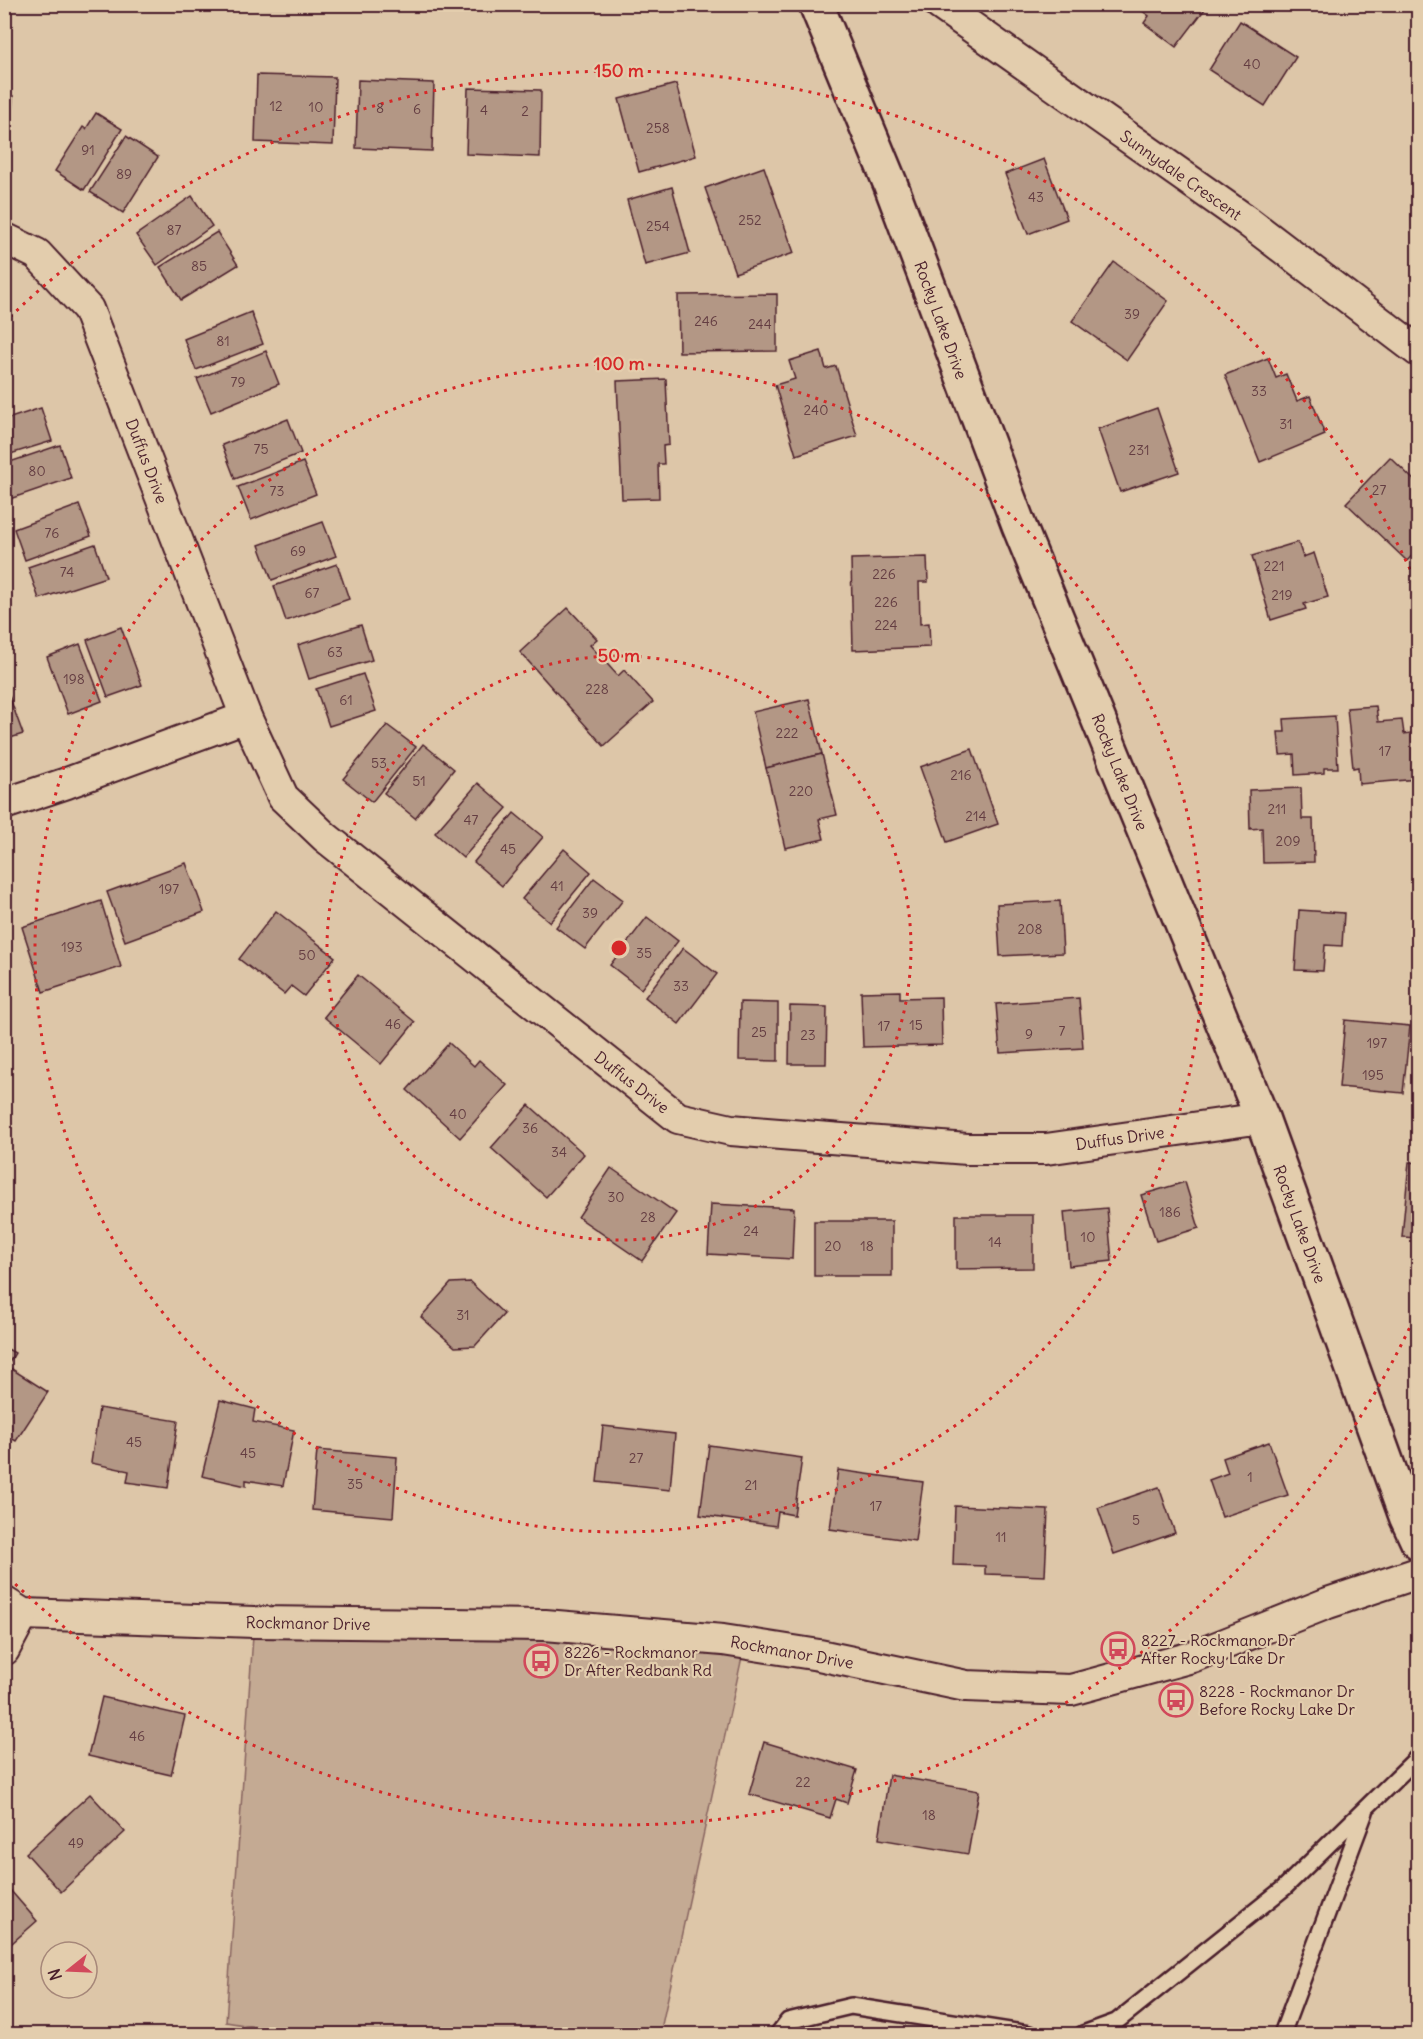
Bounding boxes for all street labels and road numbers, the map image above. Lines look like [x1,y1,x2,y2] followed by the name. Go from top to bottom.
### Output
[1116,126,1246,225] street label: Sunnydale Crescent
[910,258,972,382] street label: Rocky Lake Drive
[122,416,172,506] street label: Duffus Drive
[1087,711,1153,833] street label: Rocky Lake Drive
[591,1047,673,1117] street label: Duffus Drive
[1074,1122,1166,1154] street label: Duffus Drive
[1269,1162,1331,1286] street label: Rocky Lake Drive
[245,1612,371,1634] street label: Rockmanor Drive
[729,1631,855,1673] street label: Rockmanor Drive

